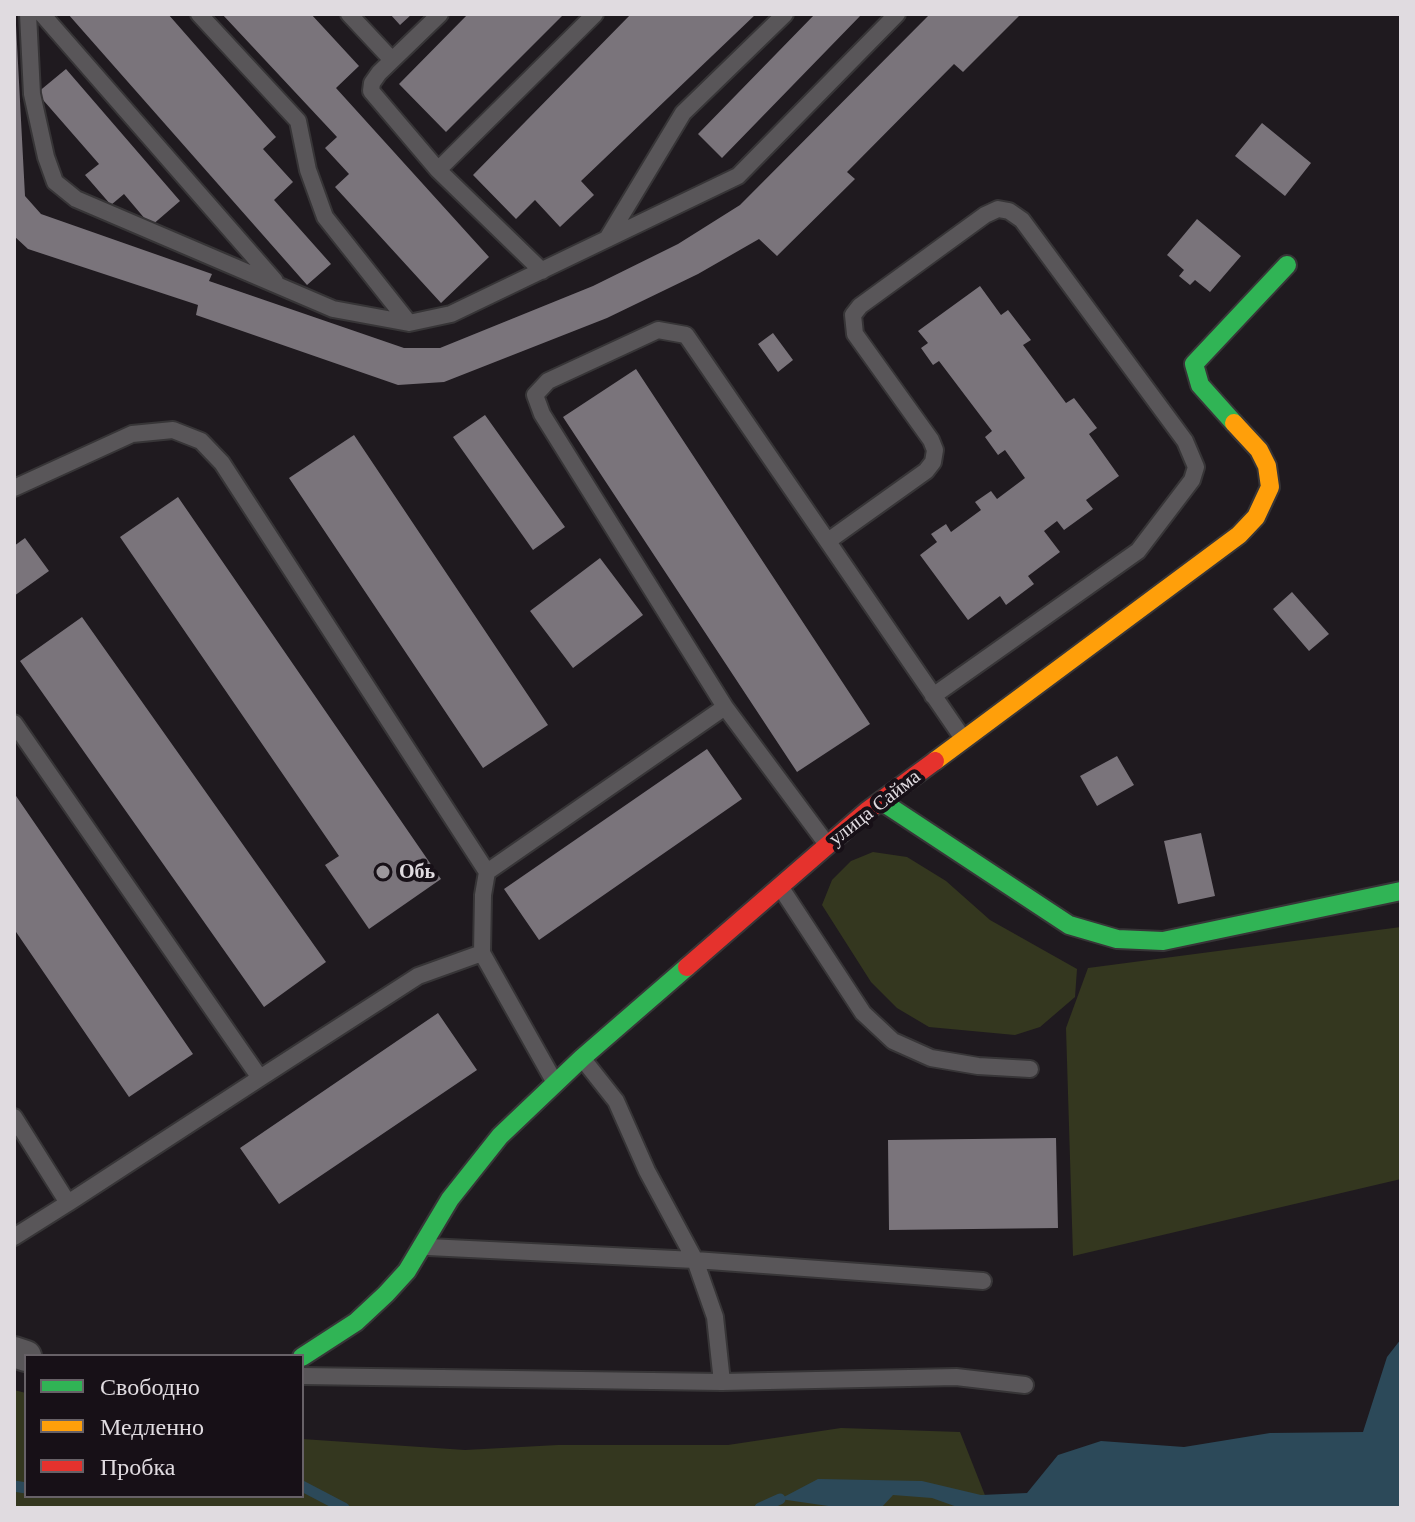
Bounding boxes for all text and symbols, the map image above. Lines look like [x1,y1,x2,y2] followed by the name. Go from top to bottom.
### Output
[824,765,926,851] street label: улица Сайма
[399,860,435,884] place label: Обь
[374,863,392,881] marker: Обь
[24,1354,304,1498] legend
[100,1372,200,1401] text: Свободно
[100,1412,204,1441] text: Медленно
[100,1452,176,1481] text: Пробка

